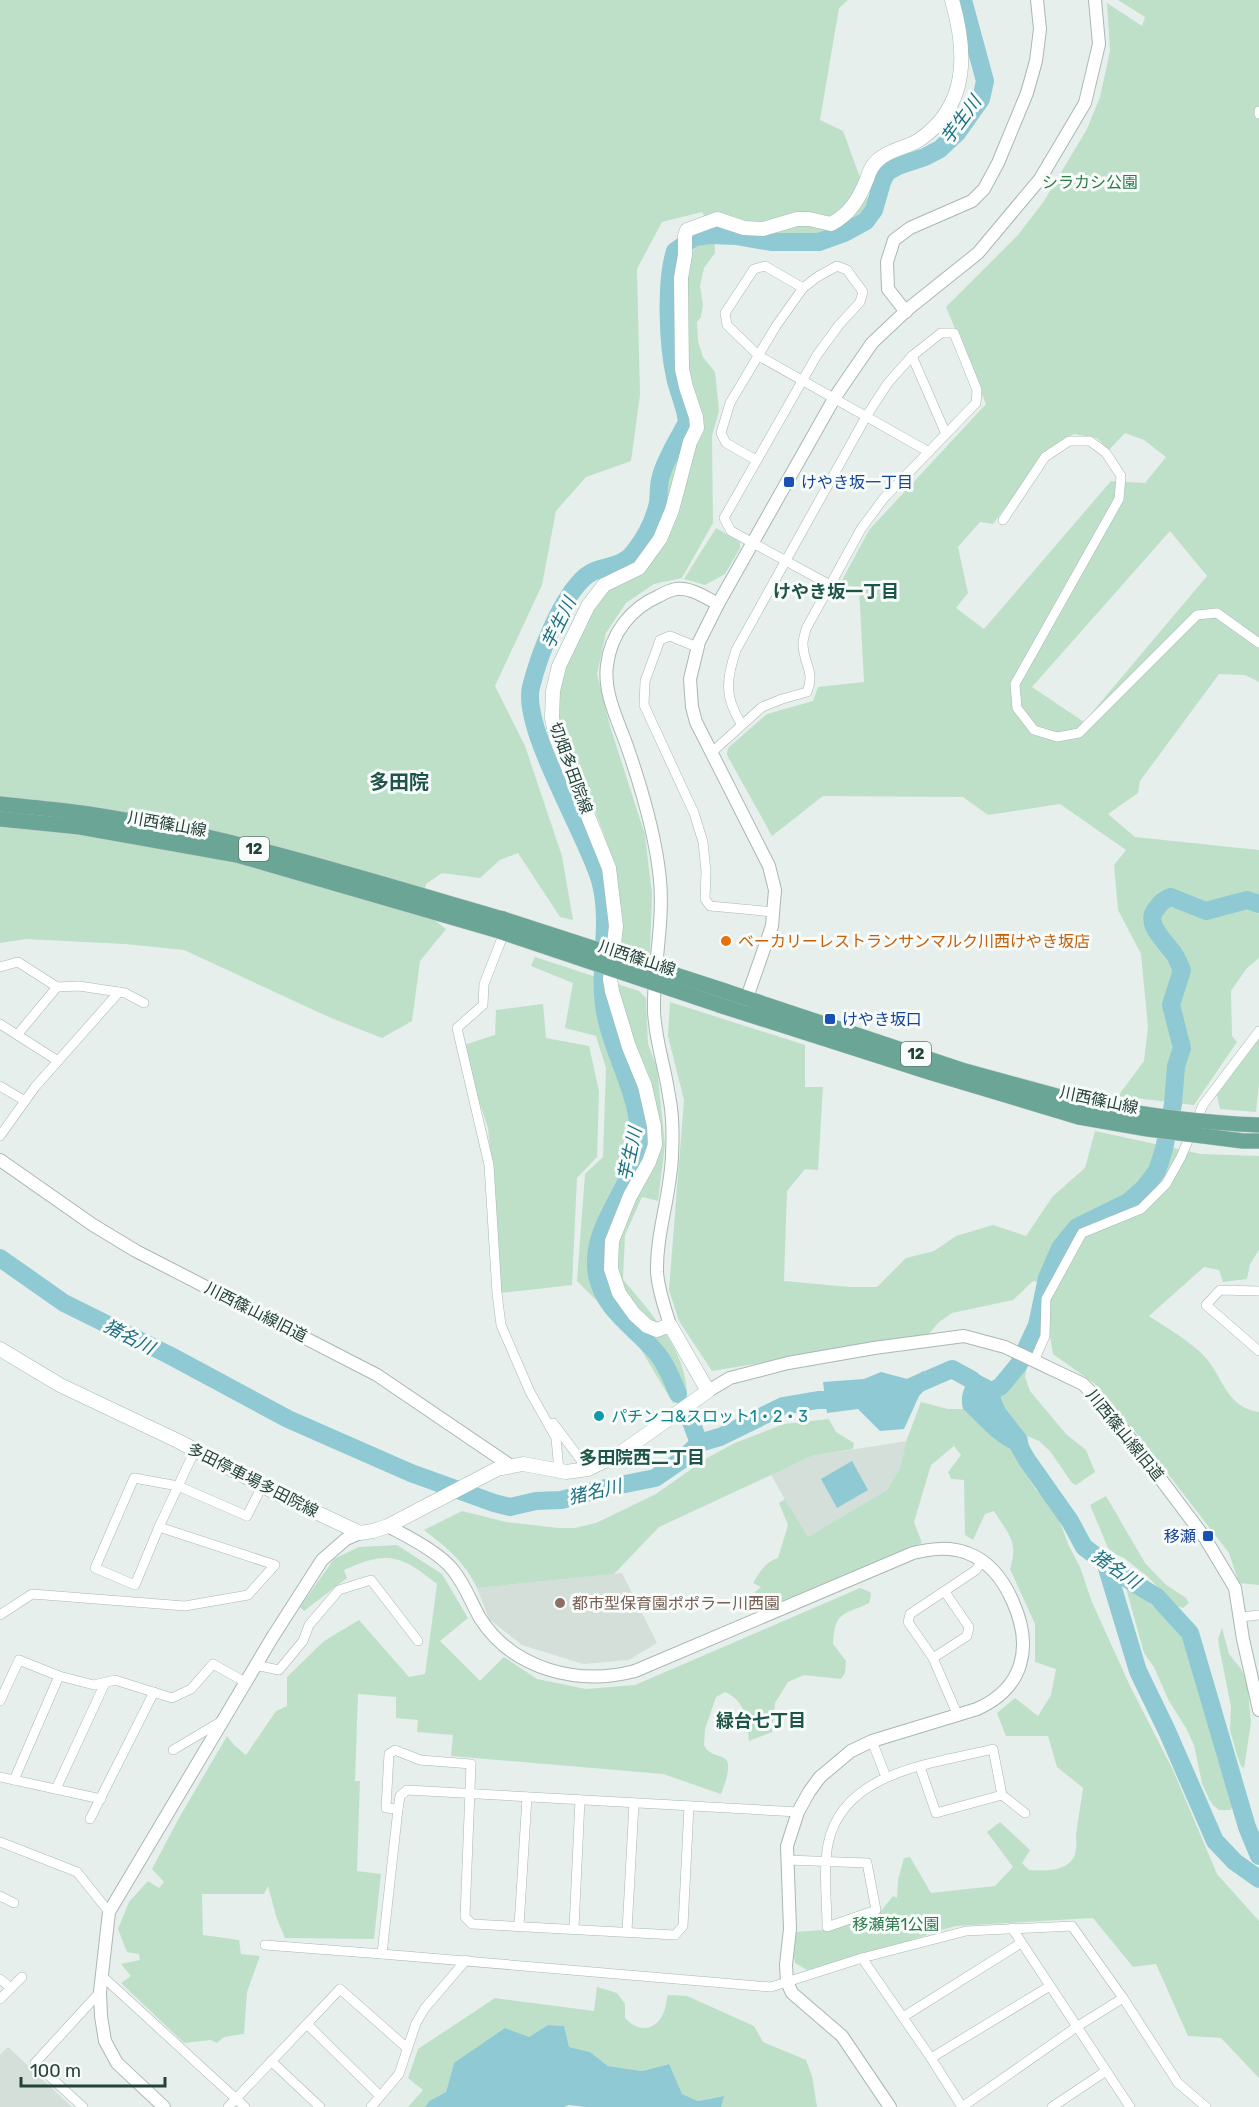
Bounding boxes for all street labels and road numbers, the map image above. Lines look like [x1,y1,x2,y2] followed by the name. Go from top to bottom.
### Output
[546,720,596,816] street label: 切畑多田院線
[126,808,208,840] street label: 川西篠山線
[239,837,269,861] road number: 12
[596,937,678,979] street label: 川西篠山線
[901,1042,931,1066] road number: 12
[1058,1082,1140,1118] street label: 川西篠山線
[202,1278,310,1346] street label: 川西篠山線旧道
[1082,1385,1168,1485] street label: 川西篠山線旧道
[185,1439,321,1521] street label: 多田停車場多田院線

